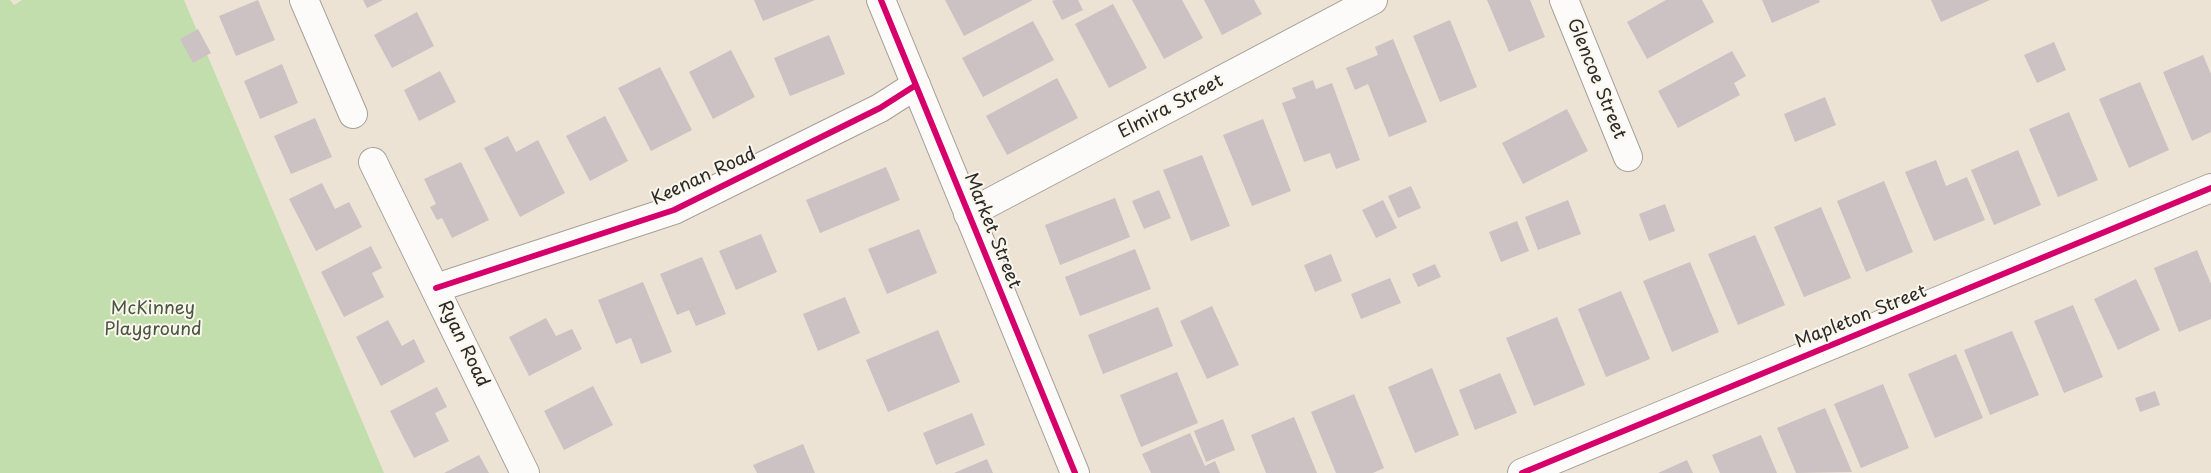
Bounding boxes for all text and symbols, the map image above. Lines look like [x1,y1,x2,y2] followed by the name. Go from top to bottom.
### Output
[1562,15,1630,143] street label: Glencoe Street
[1115,70,1227,144] street label: Elmira Street
[648,143,760,211] street label: Keenan Road
[959,170,1025,292] street label: Market Street
[1792,281,1930,353] street label: Mapleton Street
[433,297,493,391] street label: Ryan Road
[104,298,202,340] park label: McKinney Playground

